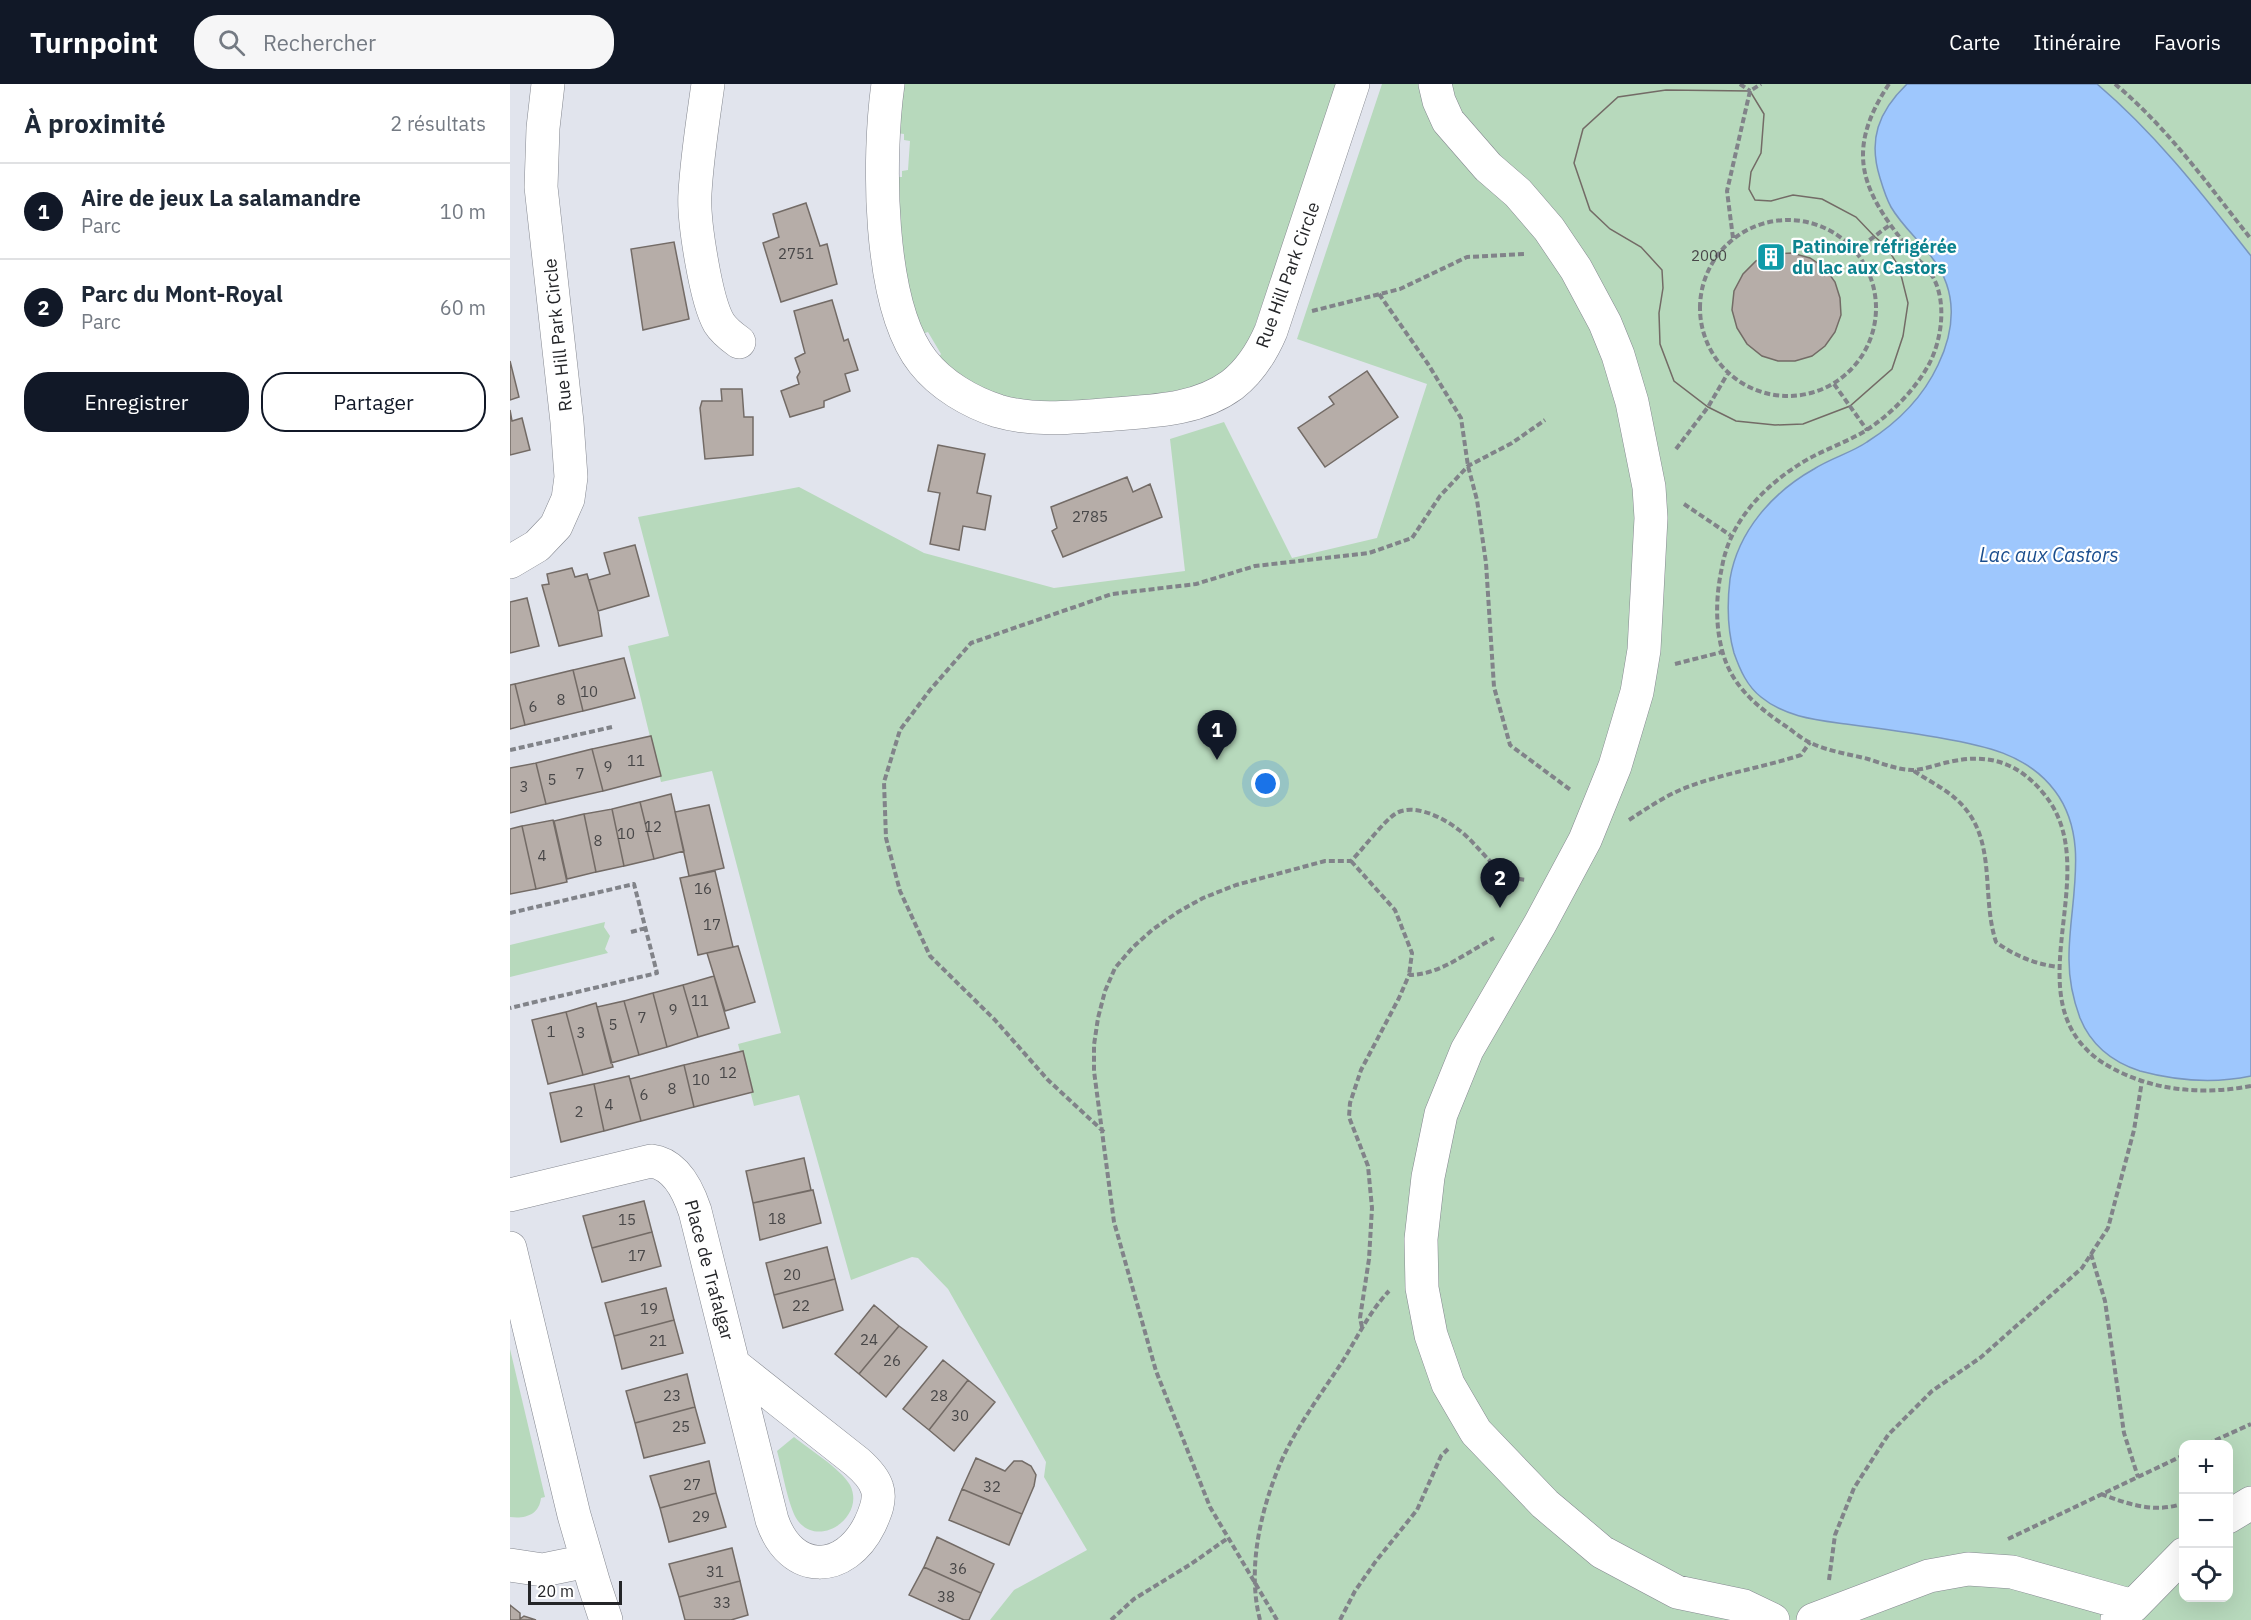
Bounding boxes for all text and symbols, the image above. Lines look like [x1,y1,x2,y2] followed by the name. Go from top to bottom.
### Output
[194,15,614,69] search box
[30,24,158,61] text: Turnpoint
[215,26,248,59] icon: search
[263,28,376,57] text: Rechercher
[1949,28,2000,56] text: Carte
[2033,28,2121,56] text: Itinéraire
[2154,28,2221,56] text: Favoris
[24,106,166,140] text: À proximité
[390,110,486,137] text: 2 résultats
[81,183,361,212] text: Aire de jeux La salamandre
[38,198,50,225] text: 1
[440,198,486,225] text: 10 m
[1250,199,1325,351] street label: Rue Hill Park Circle
[81,212,121,239] text: Parc
[1792,235,1957,279] place label: Patinoire réfrigérée du lac aux Castors
[1755,241,1787,273] building icon: Patinoire réfrigérée du lac aux Castors
[778,244,814,263] house number: 2751
[1691,246,1727,265] house number: 2000
[538,257,577,413] street label: Rue Hill Park Circle
[81,279,283,308] text: Parc du Mont-Royal
[38,294,50,321] text: 2
[440,294,486,321] text: 60 m
[81,308,121,335] text: Parc
[24,372,249,432] button: Enregistrer
[261,372,486,432] button: Partager
[1072,507,1108,526] house number: 2785
[1979,541,2119,568] water label: Lac aux Castors
[580,682,598,701] house number: 10
[556,690,566,709] house number: 8
[528,697,538,716] house number: 6
[1198,710,1236,760] pin: 1
[627,751,645,770] house number: 11
[603,757,613,776] house number: 9
[575,764,585,783] house number: 7
[1251,769,1280,798] your location
[547,770,557,789] house number: 5
[519,777,529,796] house number: 3
[644,817,662,836] house number: 12
[617,824,635,843] house number: 10
[593,831,603,850] house number: 8
[537,846,547,865] house number: 4
[1480,858,1520,908] pin: 2
[694,879,712,898] house number: 16
[703,915,721,934] house number: 17
[691,991,709,1010] house number: 11
[668,1000,678,1019] house number: 9
[637,1008,647,1027] house number: 7
[608,1015,618,1034] house number: 5
[546,1022,556,1041] house number: 1
[576,1023,586,1042] house number: 3
[719,1063,737,1082] house number: 12
[692,1070,710,1089] house number: 10
[667,1079,677,1098] house number: 8
[639,1085,649,1104] house number: 6
[604,1095,614,1114] house number: 4
[574,1102,584,1121] house number: 2
[680,1197,739,1343] street label: Place de Trafalgar
[768,1209,786,1228] house number: 18
[618,1210,636,1229] house number: 15
[628,1246,646,1265] house number: 17
[783,1265,801,1284] house number: 20
[792,1296,810,1315] house number: 22
[640,1299,658,1318] house number: 19
[860,1330,878,1349] house number: 24
[649,1331,667,1350] house number: 21
[883,1351,901,1370] house number: 26
[663,1386,681,1405] house number: 23
[930,1386,948,1405] house number: 28
[951,1406,969,1425] house number: 30
[672,1417,690,1436] house number: 25
[2179,1440,2233,1602] map controls
[2179,1440,2233,1494] button: +
[683,1475,701,1494] house number: 27
[983,1477,1001,1496] house number: 32
[2179,1494,2233,1548] button: −
[692,1507,710,1526] house number: 29
[2179,1548,2233,1602] button: locate
[949,1559,967,1578] house number: 36
[706,1562,724,1581] house number: 31
[528,1578,622,1606] scale bar
[537,1581,574,1601] text: 20 m
[937,1587,955,1606] house number: 38
[713,1593,731,1612] house number: 33

